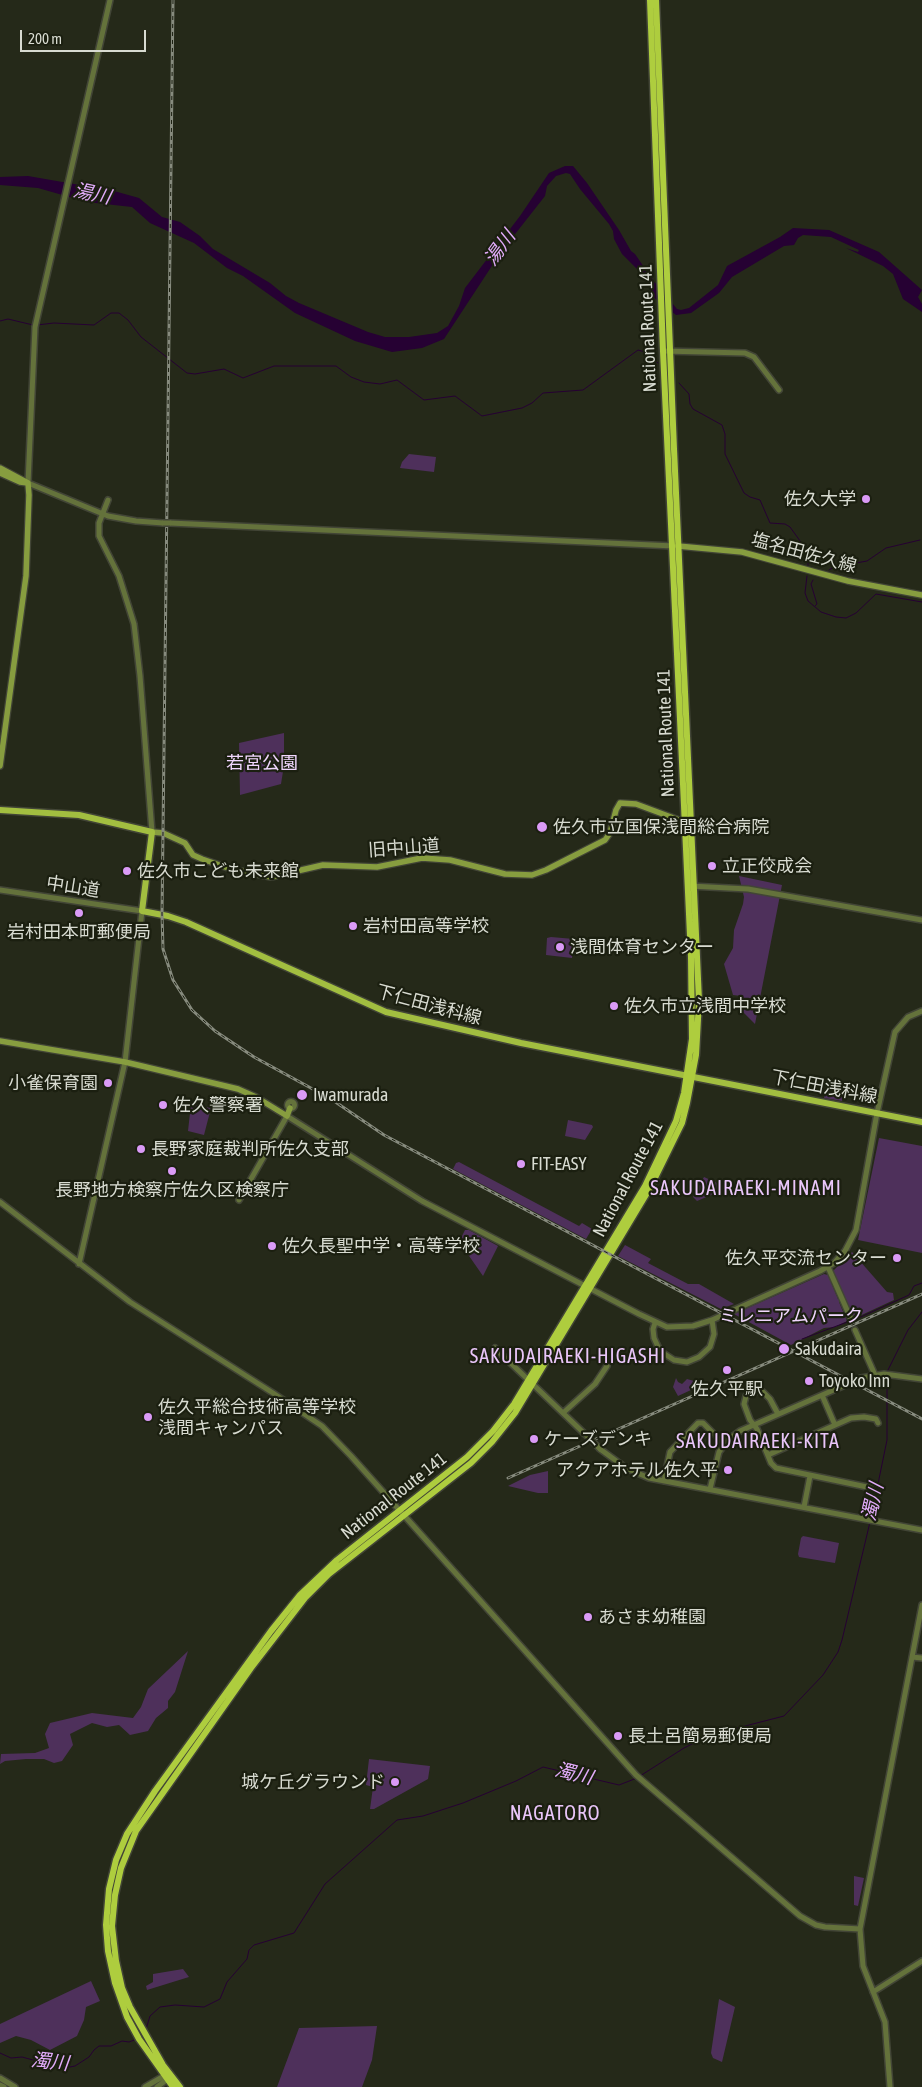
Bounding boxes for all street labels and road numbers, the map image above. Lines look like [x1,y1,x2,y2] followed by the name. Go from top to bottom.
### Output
[635,264,661,392] street label: National Route 141
[749,529,859,577] street label: 塩名田佐久線
[653,669,679,797] street label: National Route 141
[367,835,441,861] street label: 旧中山道
[45,872,101,902] street label: 中山道
[374,981,484,1029] street label: 下仁田浅科線
[769,1066,879,1108] street label: 下仁田浅科線
[588,1117,668,1241] street label: National Route 141
[337,1448,451,1544] street label: National Route 141

